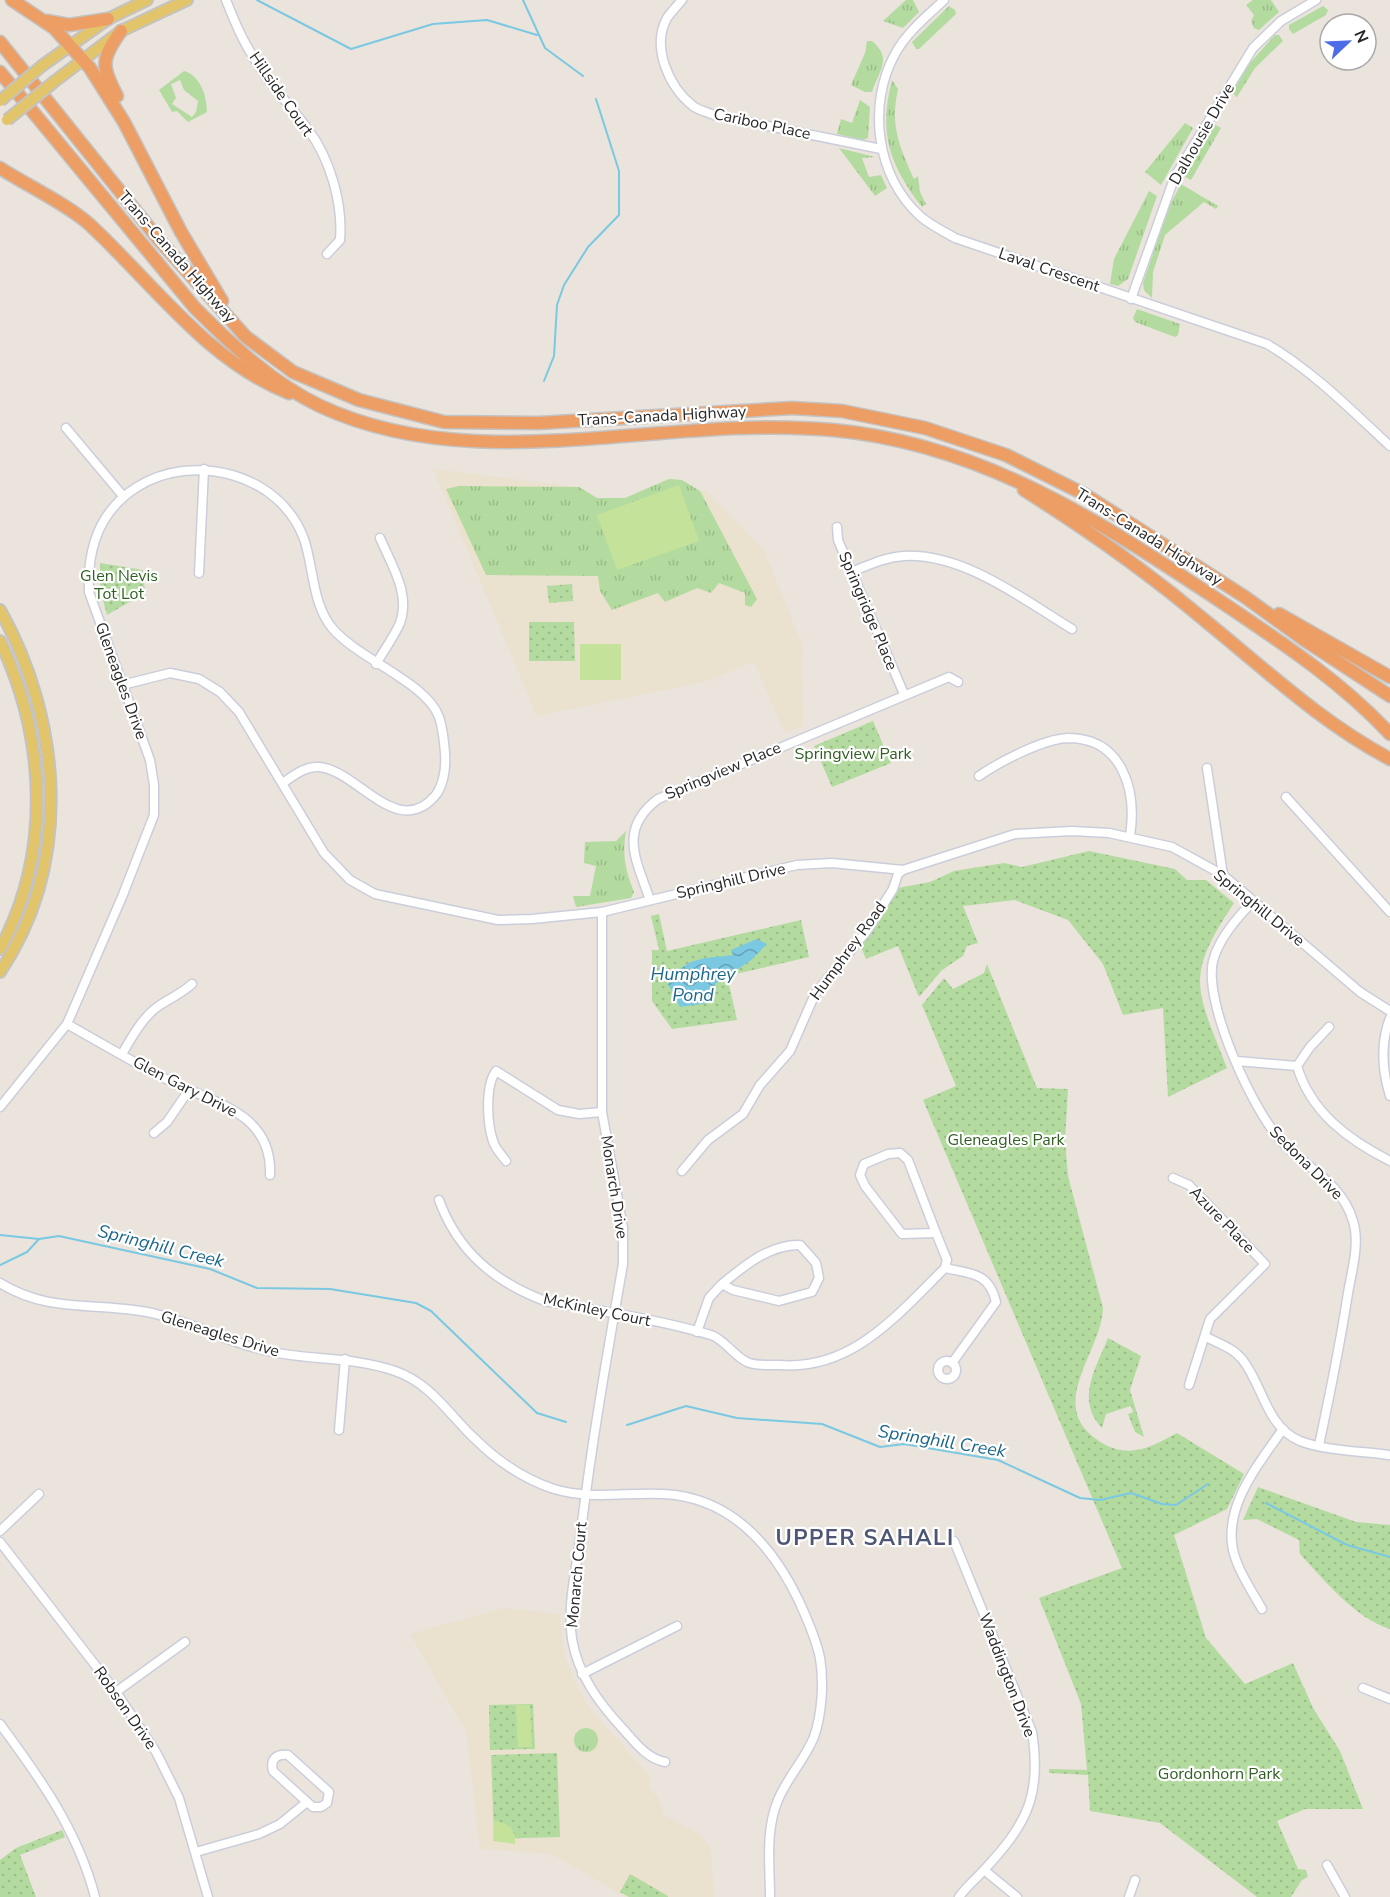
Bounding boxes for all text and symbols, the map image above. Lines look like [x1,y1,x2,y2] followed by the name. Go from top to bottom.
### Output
[1318,12,1378,72] north arrow
[1348,27,1373,46] text: N
[244,47,318,141] street label: Hillside Court
[1164,79,1240,189] street label: Dalhousie Drive
[711,103,813,145] street label: Cariboo Place
[113,186,241,328] street label: Trans-Canada Highway
[996,242,1103,298] street label: Laval Crescent
[577,401,748,431] street label: Trans-Canada Highway
[1072,483,1227,591] street label: Trans-Canada Highway
[833,548,903,674] street label: Springridge Place
[80,565,158,605] park label: Glen Nevis Tot Lot
[90,619,152,743] street label: Gleneagles Drive
[662,737,784,805] street label: Springview Place
[795,743,912,765] park label: Springview Park
[674,858,788,904] street label: Springhill Drive
[1209,864,1309,952] street label: Springhill Drive
[805,897,891,1005] street label: Humphrey Road
[651,962,736,1007] water label: Humphrey Pond
[129,1051,241,1123] street label: Glen Gary Drive
[1264,1121,1348,1205] street label: Sedona Drive
[947,1129,1066,1151] park label: Gleneagles Park
[595,1134,633,1240] street label: Monarch Drive
[1184,1182,1260,1258] street label: Azure Place
[95,1219,228,1274] water label: Springhill Creek
[541,1288,653,1332] street label: McKinley Court
[158,1305,282,1363] street label: Gleneagles Drive
[876,1419,1009,1463] water label: Springhill Creek
[561,1521,593,1629] street label: Monarch Court
[775,1523,955,1553] district label: UPPER SAHALI
[973,1610,1041,1740] street label: Waddington Drive
[88,1662,162,1754] street label: Robson Drive
[1158,1763,1281,1785] park label: Gordonhorn Park

